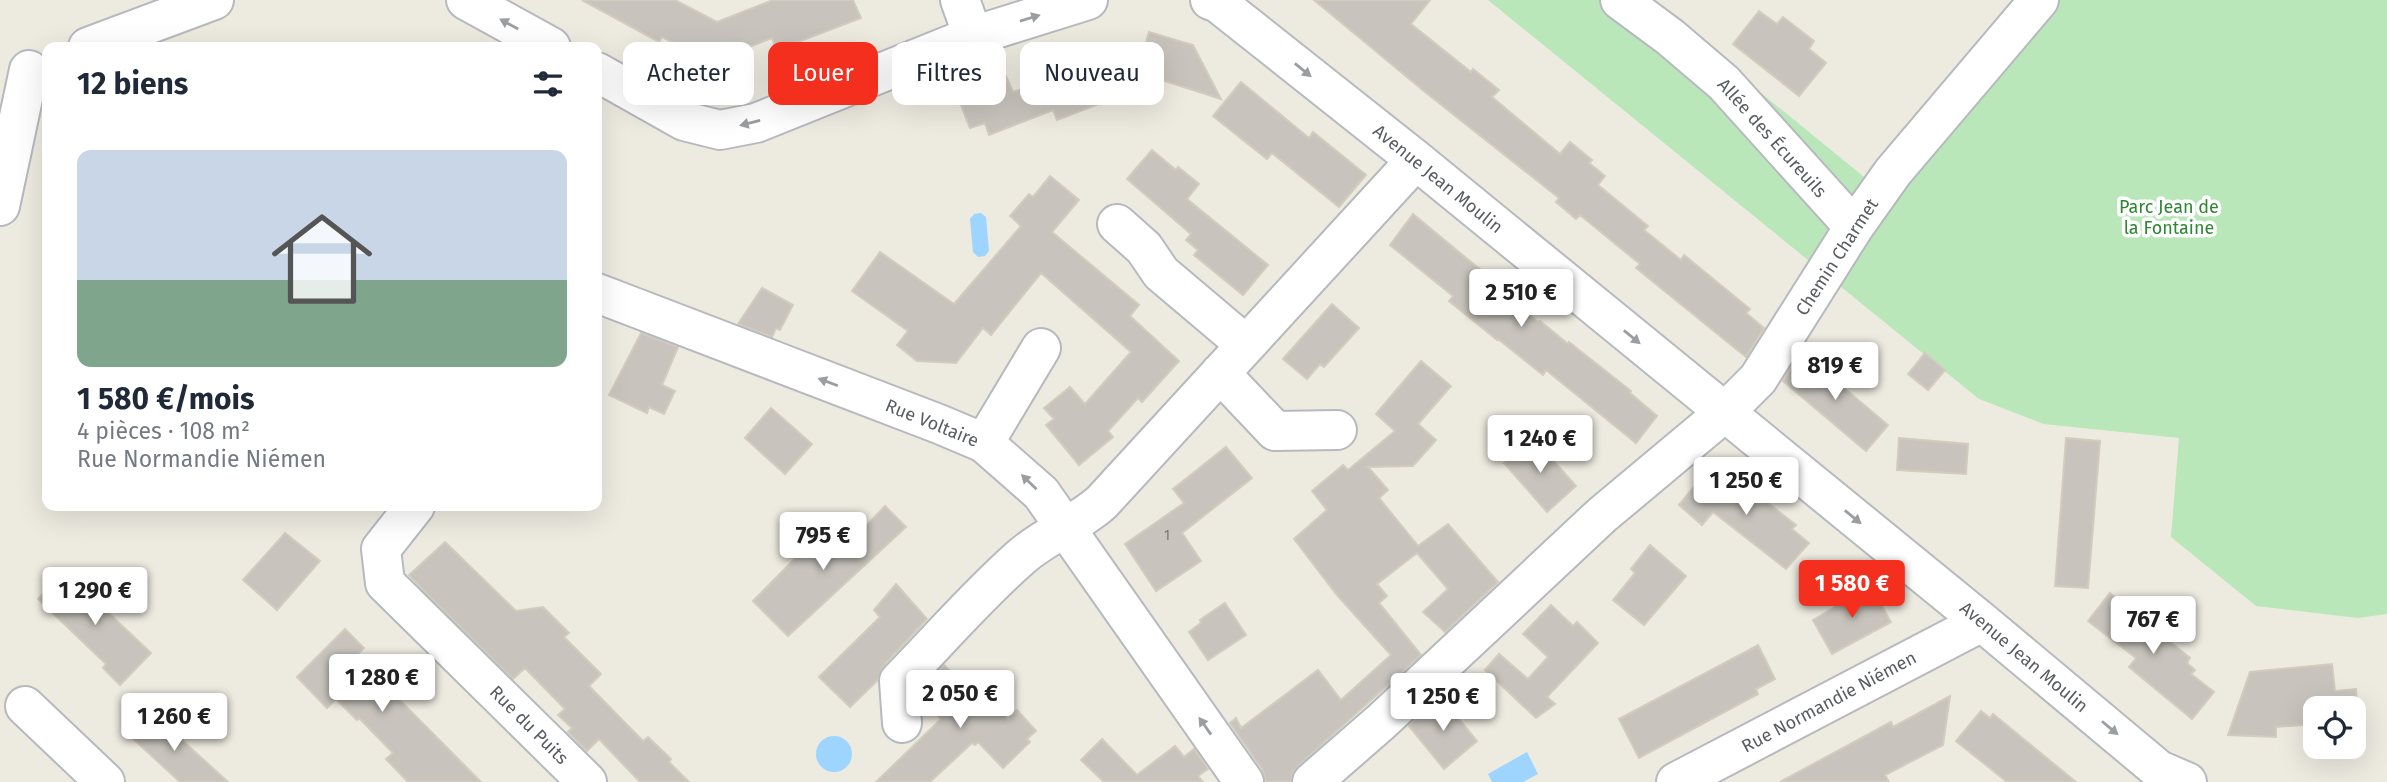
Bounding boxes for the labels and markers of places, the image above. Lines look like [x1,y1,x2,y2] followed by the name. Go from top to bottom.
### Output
[1456,270,1586,329] pin: 2 510 €
[1786,342,1884,402] pin: 819 €
[1475,416,1605,475] pin: 1 240 €
[1681,458,1811,517] pin: 1 250 €
[774,512,872,572] pin: 795 €
[1787,560,1917,620] pin: 1 580 €
[30,568,160,627] pin: 1 290 €
[2104,596,2202,656] pin: 767 €
[317,654,447,714] pin: 1 280 €
[895,670,1025,730] pin: 2 050 €
[1378,674,1508,733] pin: 1 250 €
[109,694,239,753] pin: 1 260 €

